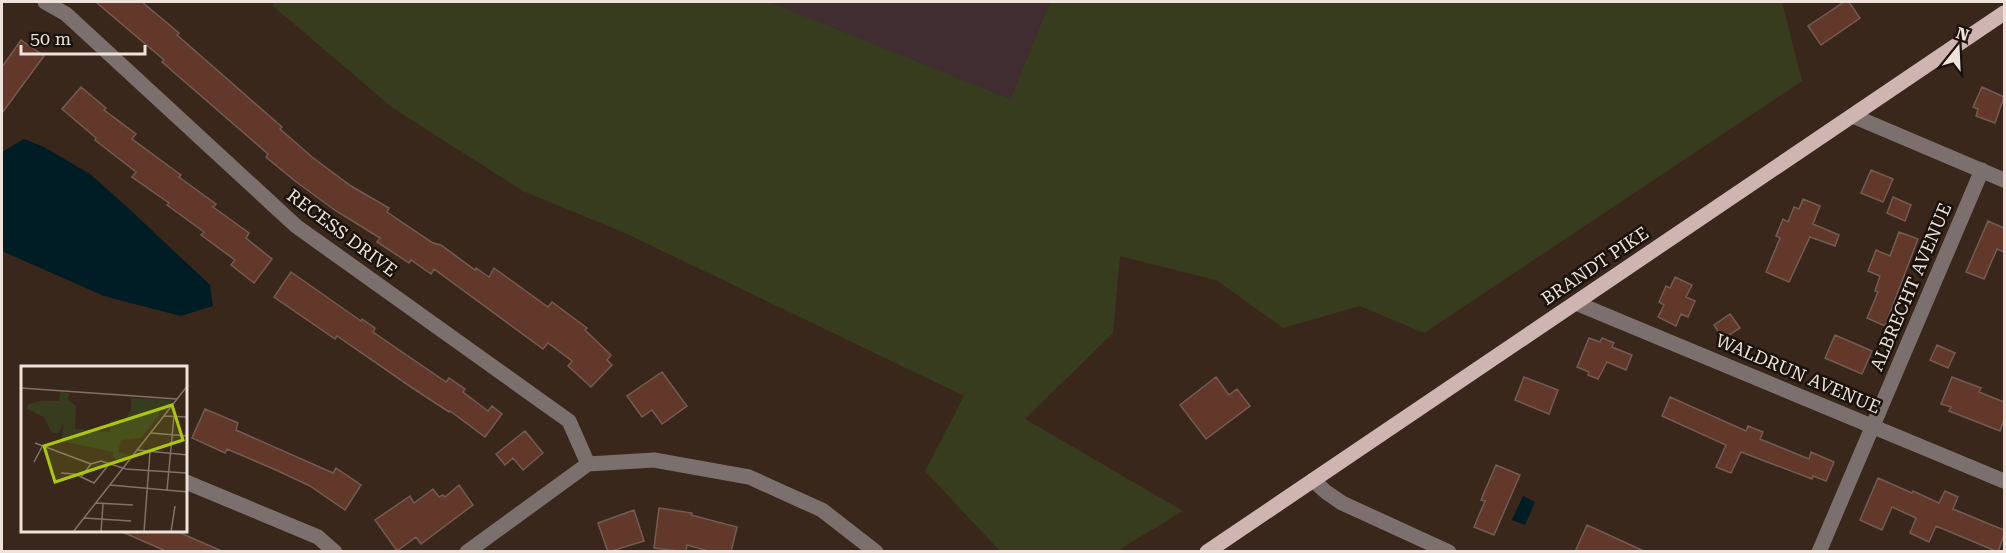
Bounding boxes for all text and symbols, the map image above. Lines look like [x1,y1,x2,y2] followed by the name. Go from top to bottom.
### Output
[21,18,146,56] scale bar
[1928,18,1988,78] north arrow
[1954,23,1971,45] text: N
[30,28,71,49] text: 50 m
[283,184,401,281] street label: RECESS DRIVE
[1866,200,1955,374] street label: ALBRECHT AVENUE
[1537,222,1652,309] street label: BRANDT PIKE
[1713,329,1884,418] street label: WALDRUN AVENUE
[21,366,188,532] inset map

